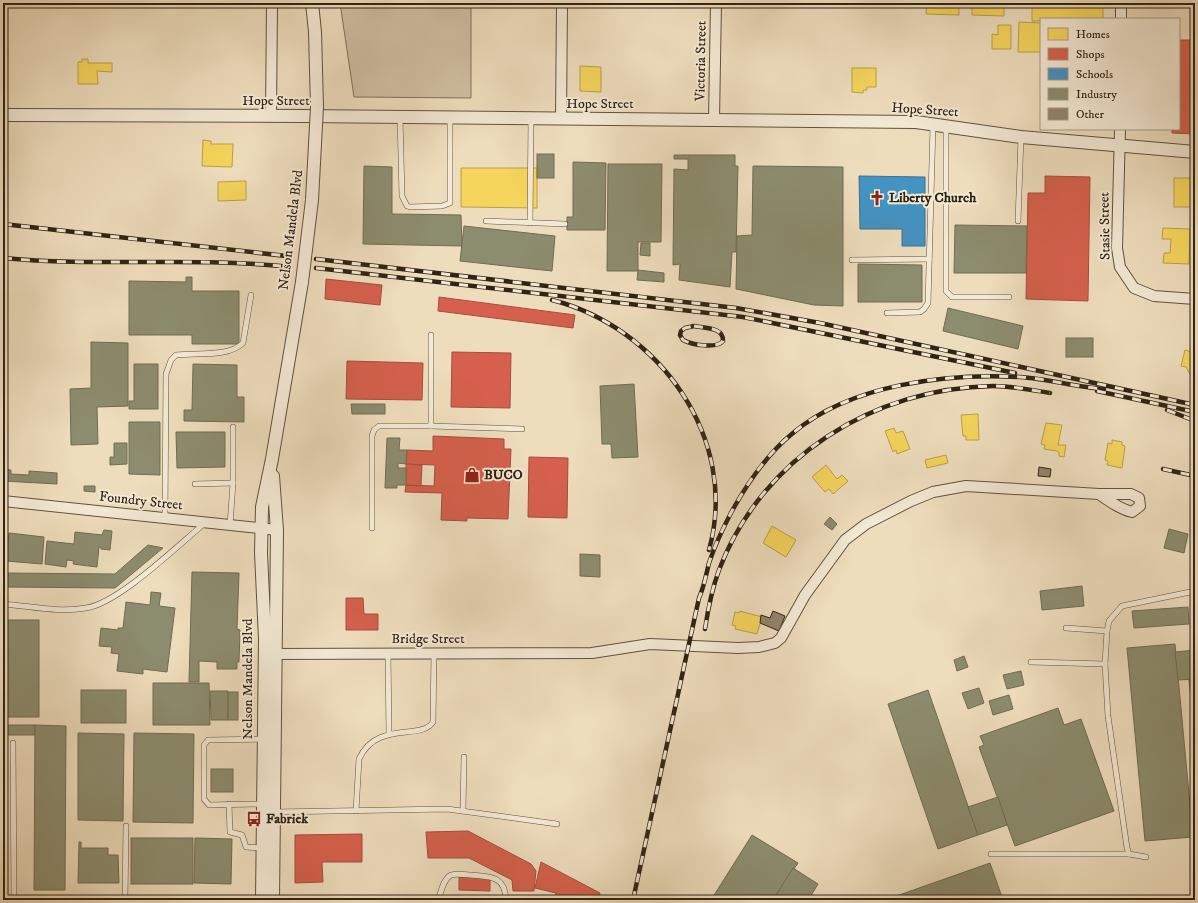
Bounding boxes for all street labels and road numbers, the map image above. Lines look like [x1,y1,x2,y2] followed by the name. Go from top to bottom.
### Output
[691,20,711,102] street label: Victoria Street
[242,92,310,110] street label: Hope Street
[566,95,634,113] street label: Hope Street
[891,99,960,121] street label: Hope Street
[275,169,307,291] street label: Nelson Mandela Blvd
[1095,191,1115,260] street label: Stasie Street
[98,488,184,514] street label: Foundry Street
[239,619,257,739] street label: Nelson Mandela Blvd
[391,630,465,648] street label: Bridge Street

